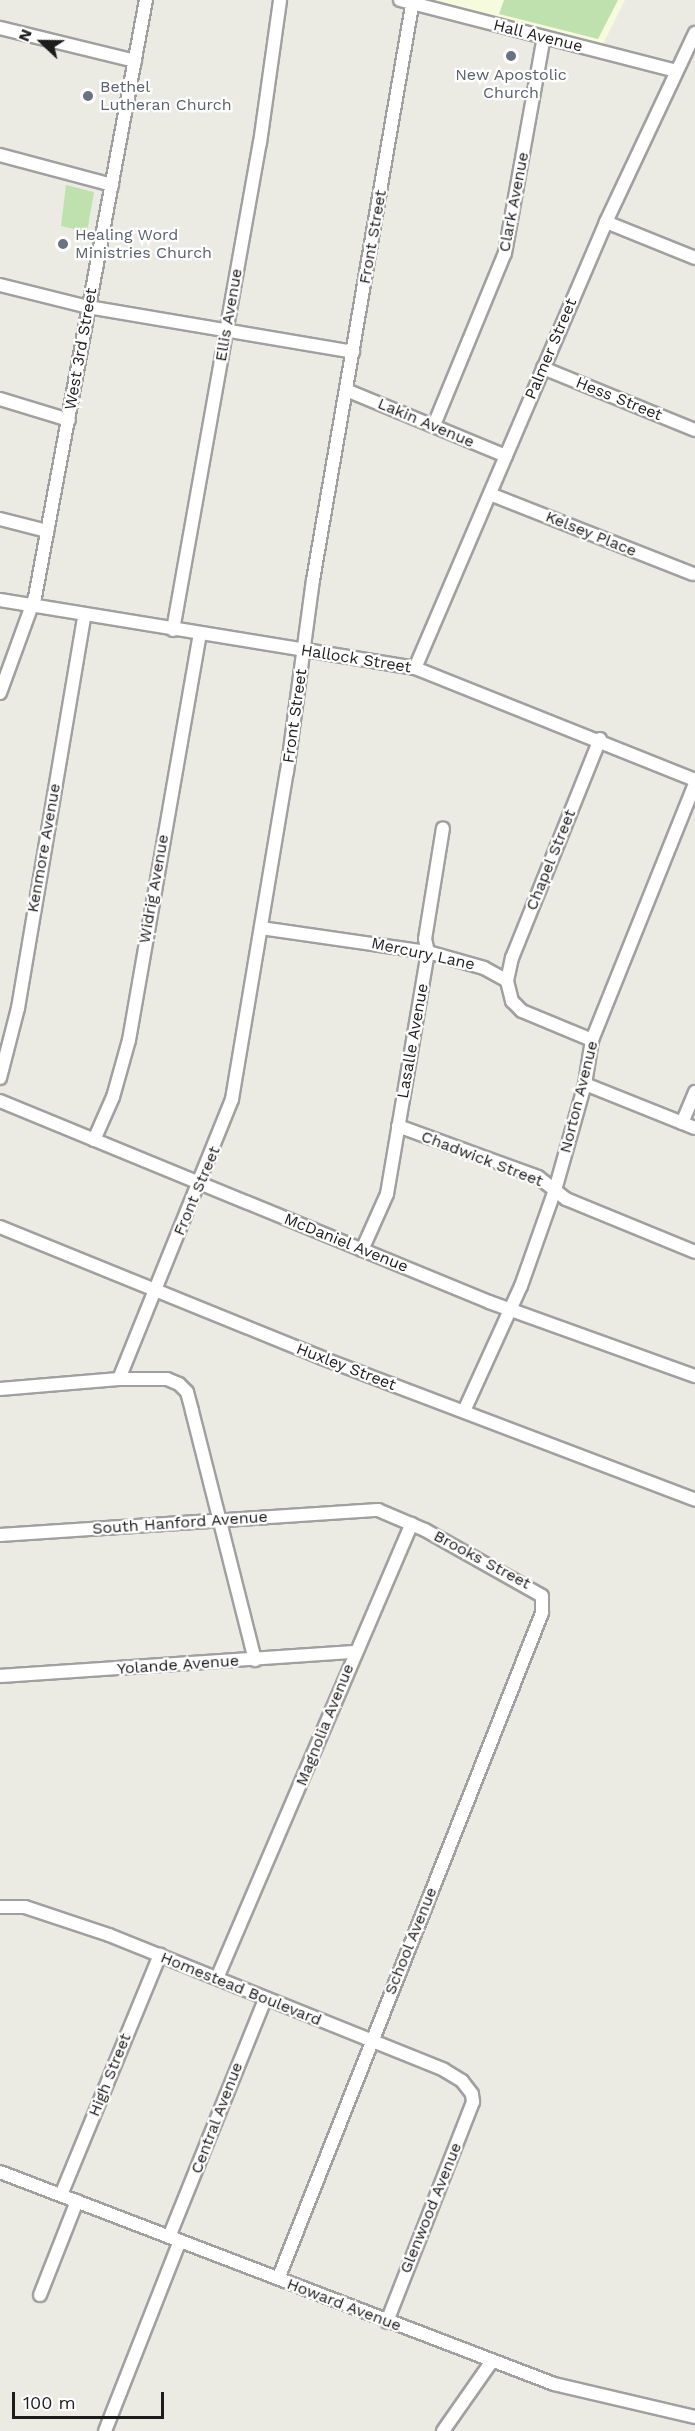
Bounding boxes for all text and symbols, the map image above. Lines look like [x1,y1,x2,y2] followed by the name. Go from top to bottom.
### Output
[12,12,72,72] north arrow
[491,15,585,57] street label: Hall Avenue
[14,26,36,44] text: N
[504,49,518,63] marker: New Apostolic Church
[455,65,567,103] place label: New Apostolic Church
[100,77,232,115] place label: Bethel Lutheran Church
[81,89,95,103] marker: Bethel Lutheran Church
[495,150,533,254] street label: Clark Avenue
[355,189,391,285] street label: Front Street
[75,225,212,263] place label: Healing Word Ministries Church
[56,237,70,251] marker: Healing Word Ministries Church
[211,267,247,363] street label: Ellis Avenue
[61,286,101,412] street label: West 3rd Street
[521,295,581,403] street label: Palmer Street
[573,373,665,425] street label: Hess Street
[374,394,478,452] street label: Lakin Avenue
[543,507,639,561] street label: Kelsey Place
[299,641,413,677] street label: Hallock Street
[279,668,311,764] street label: Front Street
[23,782,65,914] street label: Kenmore Avenue
[522,806,580,914] street label: Chapel Street
[135,833,173,945] street label: Widrig Avenue
[369,934,477,974] street label: Mercury Lane
[393,982,433,1100] street label: Lasalle Avenue
[556,1039,602,1155] street label: Norton Avenue
[418,1127,546,1191] street label: Chadwick Street
[170,1143,224,1239] street label: Front Street
[281,1209,411,1277] street label: McDaniel Avenue
[293,1339,399,1395] street label: Huxley Street
[91,1507,269,1539] street label: South Hanford Avenue
[430,1526,534,1594] street label: Brooks Street
[116,1651,240,1679] street label: Yolande Avenue
[292,1661,358,1789] street label: Magnolia Avenue
[381,1884,441,1998] street label: School Avenue
[158,1948,324,2030] street label: Homestead Boulevard
[85,2031,135,2119] street label: High Street
[187,2059,247,2177] street label: Central Avenue
[396,2140,466,2276] street label: Glenwood Avenue
[284,2274,404,2336] street label: Howard Avenue
[15,2380,166,2418] scale bar
[23,2392,76,2413] text: 100 m

